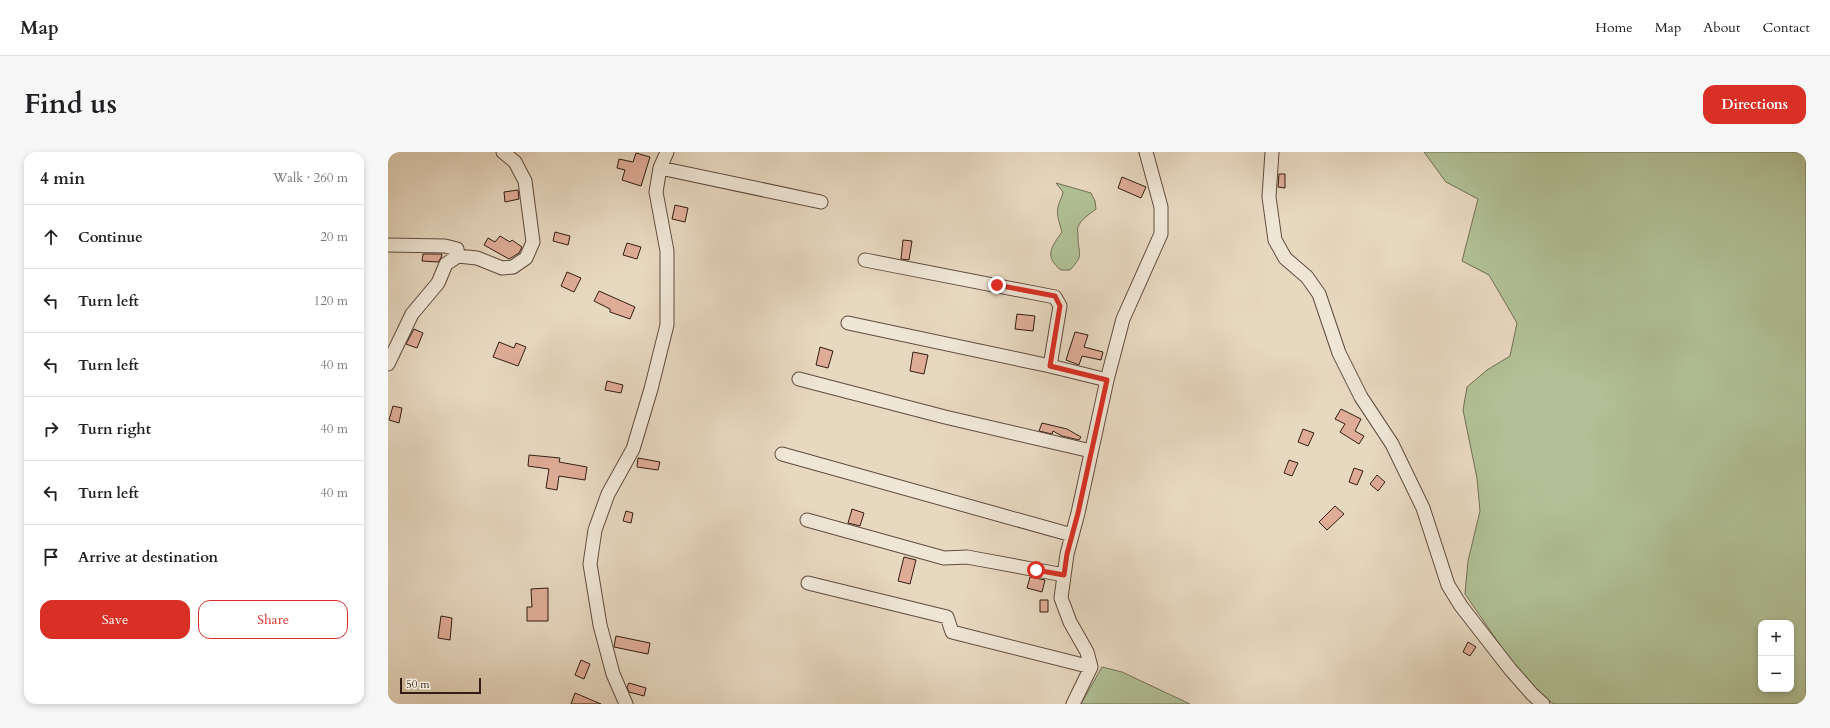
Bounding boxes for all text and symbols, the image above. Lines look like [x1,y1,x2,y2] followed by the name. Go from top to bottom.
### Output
[20,15,59,41] text: Map
[1595,18,1633,37] text: Home
[1655,18,1681,37] text: Map
[1703,18,1740,37] text: About
[1762,18,1810,37] text: Contact
[24,85,117,123] text: Find us
[1703,85,1806,124] button: Directions
[40,167,85,190] text: 4 min
[273,169,348,187] text: Walk · 260 m
[40,226,62,248] icon: ahead
[78,227,143,247] text: Continue
[320,228,348,246] text: 20 m
[988,276,1006,294] route end
[40,290,62,312] icon: left
[78,291,139,311] text: Turn left
[314,292,348,310] text: 120 m
[40,354,62,376] icon: left
[78,355,139,375] text: Turn left
[320,356,348,374] text: 40 m
[40,418,62,440] icon: right
[78,419,151,439] text: Turn right
[320,420,348,438] text: 40 m
[40,482,62,504] icon: left
[78,483,139,503] text: Turn left
[320,484,348,502] text: 40 m
[40,546,62,568] icon: arrive
[78,547,218,567] text: Arrive at destination
[1027,561,1045,579] route start
[40,600,190,639] button: Save
[198,600,348,639] button: Share
[1758,620,1794,692] map controls
[1758,620,1794,656] button: +
[1758,656,1794,692] button: −
[400,676,481,695] scale bar
[406,677,430,692] text: 50 m

